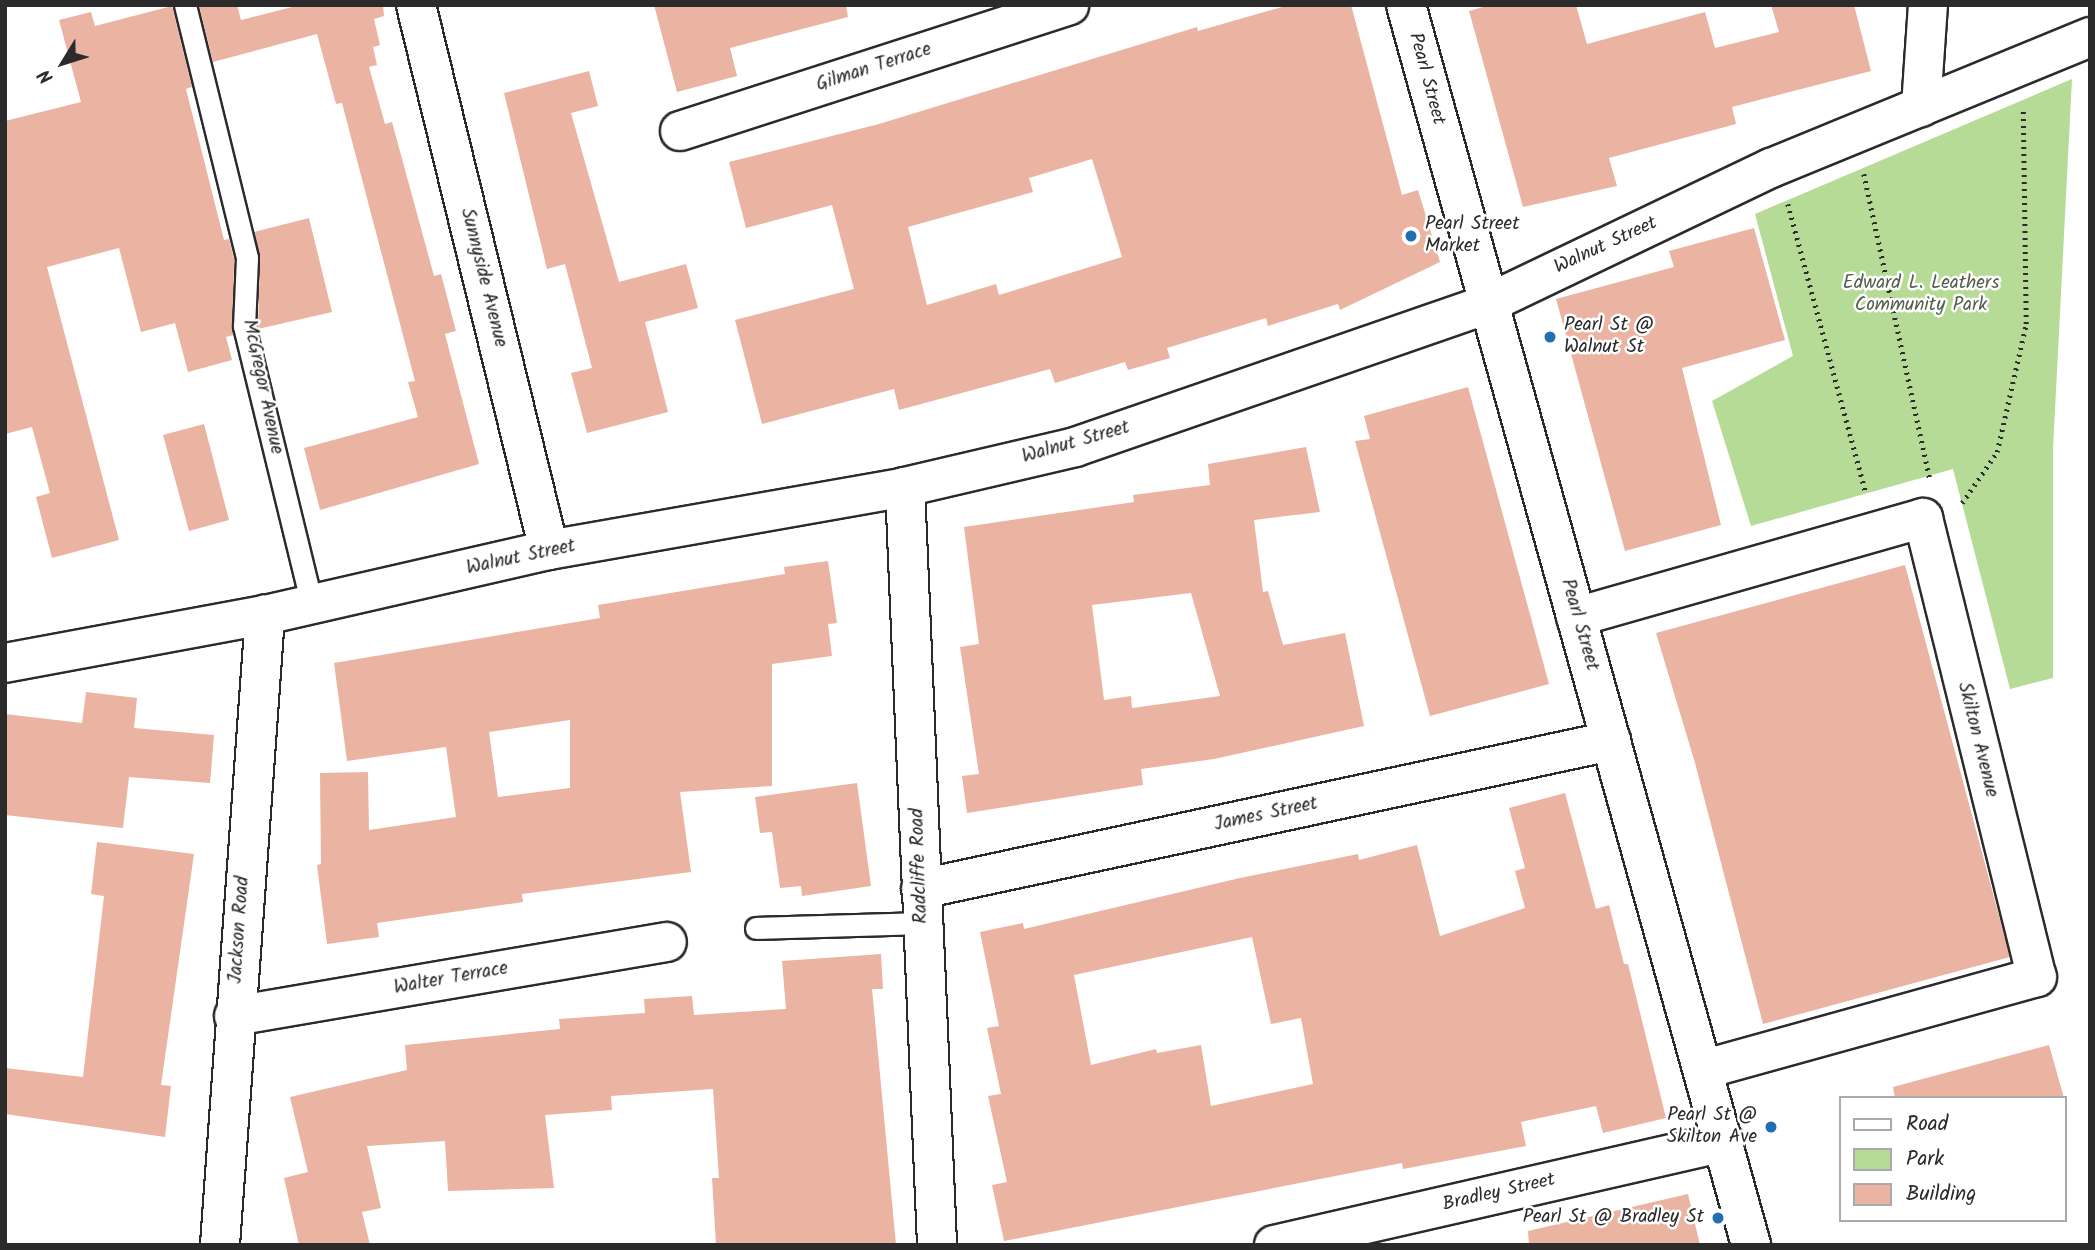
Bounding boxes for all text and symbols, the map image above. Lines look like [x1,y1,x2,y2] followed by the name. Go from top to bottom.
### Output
[28,28,98,98] north arrow
[1403,30,1449,128] street label: Pearl Street
[814,39,934,97] street label: Gilman Terrace
[31,62,62,90] text: N
[455,206,511,350] street label: Sunnyside Avenue
[1551,212,1661,280] street label: Walnut Street
[1425,214,1520,258] place label: Pearl Street Market
[1403,228,1419,244] marker: Pearl Street Market
[1843,273,1999,317] park label: Edward L. Leathers Community Park
[1564,315,1654,359] place label: Pearl St @ Walnut St
[237,317,287,457] street label: McGregor Avenue
[1542,329,1558,345] marker: Pearl St @ Walnut St
[1020,417,1132,469] street label: Walnut Street
[464,535,578,581] street label: Walnut Street
[1555,576,1603,674] street label: Pearl Street
[1952,680,2002,800] street label: Skilton Avenue
[1212,793,1320,837] street label: James Street
[907,808,933,924] street label: Radcliffe Road
[225,875,255,985] street label: Jackson Road
[392,958,510,1000] street label: Walter Terrace
[1840,1096,2067,1222] legend
[1667,1105,1757,1149] place label: Pearl St @ Skilton Ave
[1906,1108,1948,1141] text: Road
[1763,1119,1779,1135] marker: Pearl St @ Skilton Ave
[1906,1143,1944,1176] text: Park
[1441,1169,1557,1217] street label: Bradley Street
[1906,1178,1976,1211] text: Building
[1523,1207,1704,1229] place label: Pearl St @ Bradley St
[1710,1210,1726,1226] marker: Pearl St @ Bradley St

